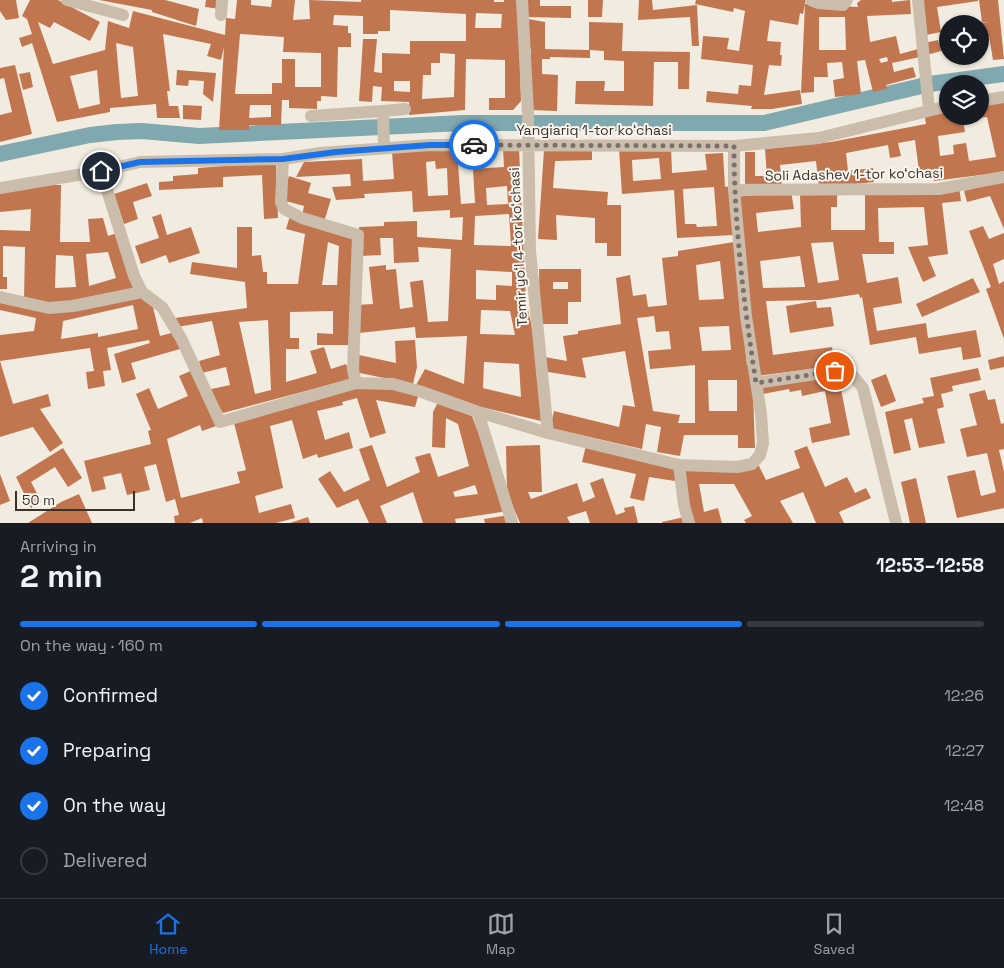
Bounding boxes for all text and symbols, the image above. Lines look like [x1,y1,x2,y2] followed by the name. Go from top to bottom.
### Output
[939,15,989,125] map controls
[939,15,989,65] button: locate
[939,75,989,125] button: layers
[449,120,499,170] courier
[516,121,672,139] street label: Yangiariq 1-tor koʻchasi
[460,131,488,159] icon: car
[80,150,122,192] pin
[87,157,115,185] icon: home
[765,163,943,185] street label: Soli Adashev 1-tor koʻchasi
[505,167,531,327] street label: Temir yoʻl 4-tor koʻchasi
[814,350,856,392] pin
[821,357,849,385] icon: bag
[15,488,135,511] scale bar
[22,491,55,509] text: 50 m
[20,536,97,557] text: Arriving in
[876,553,984,578] text: 12:53–12:58
[20,556,103,596] text: 2 min
[20,635,163,656] text: On the way · 160 m
[20,682,48,710] icon: check
[63,683,158,708] text: Confirmed
[944,685,984,706] text: 12:26
[20,737,48,765] icon: check
[63,738,151,763] text: Preparing
[945,740,984,761] text: 12:27
[20,792,48,820] icon: check
[63,793,166,818] text: On the way
[944,795,984,816] text: 12:48
[63,848,148,873] text: Delivered
[149,910,187,958] tab: Home
[486,910,515,958] tab: Map
[814,910,855,958] tab: Saved

